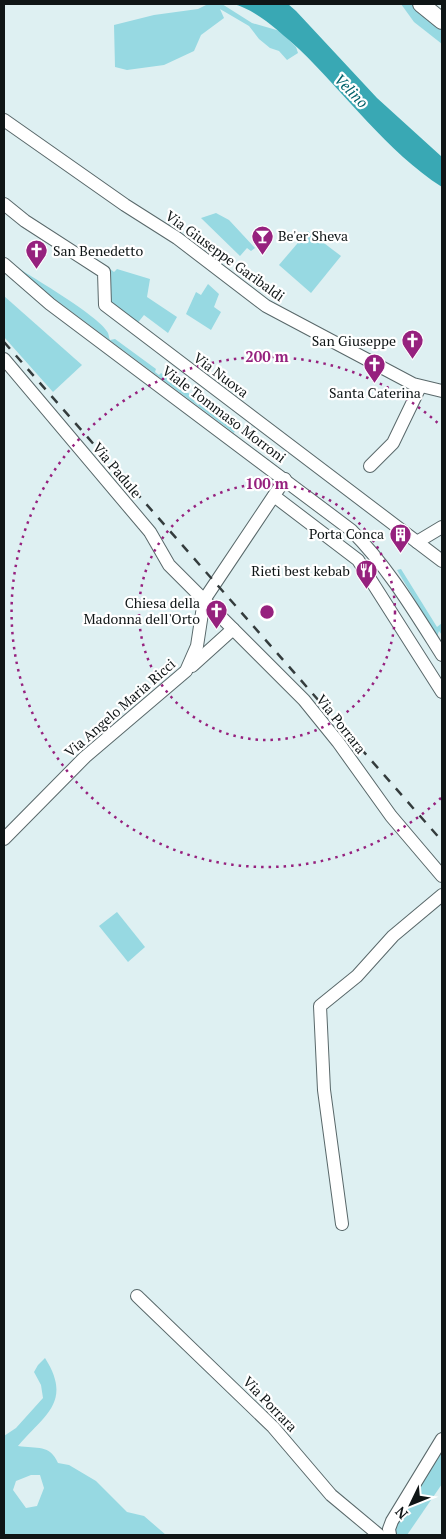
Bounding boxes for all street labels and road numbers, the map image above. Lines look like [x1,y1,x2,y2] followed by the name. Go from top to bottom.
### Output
[162,206,289,305] street label: Via Giuseppe Garibaldi
[190,348,253,402] street label: Via Nuova
[159,361,290,466] street label: Viale Tommaso Morroni
[89,438,146,501] street label: Via Padule
[60,654,179,761] street label: Via Angelo Maria Ricci
[312,690,370,757] street label: Via Porrara
[239,1372,302,1436] street label: Via Porrara

